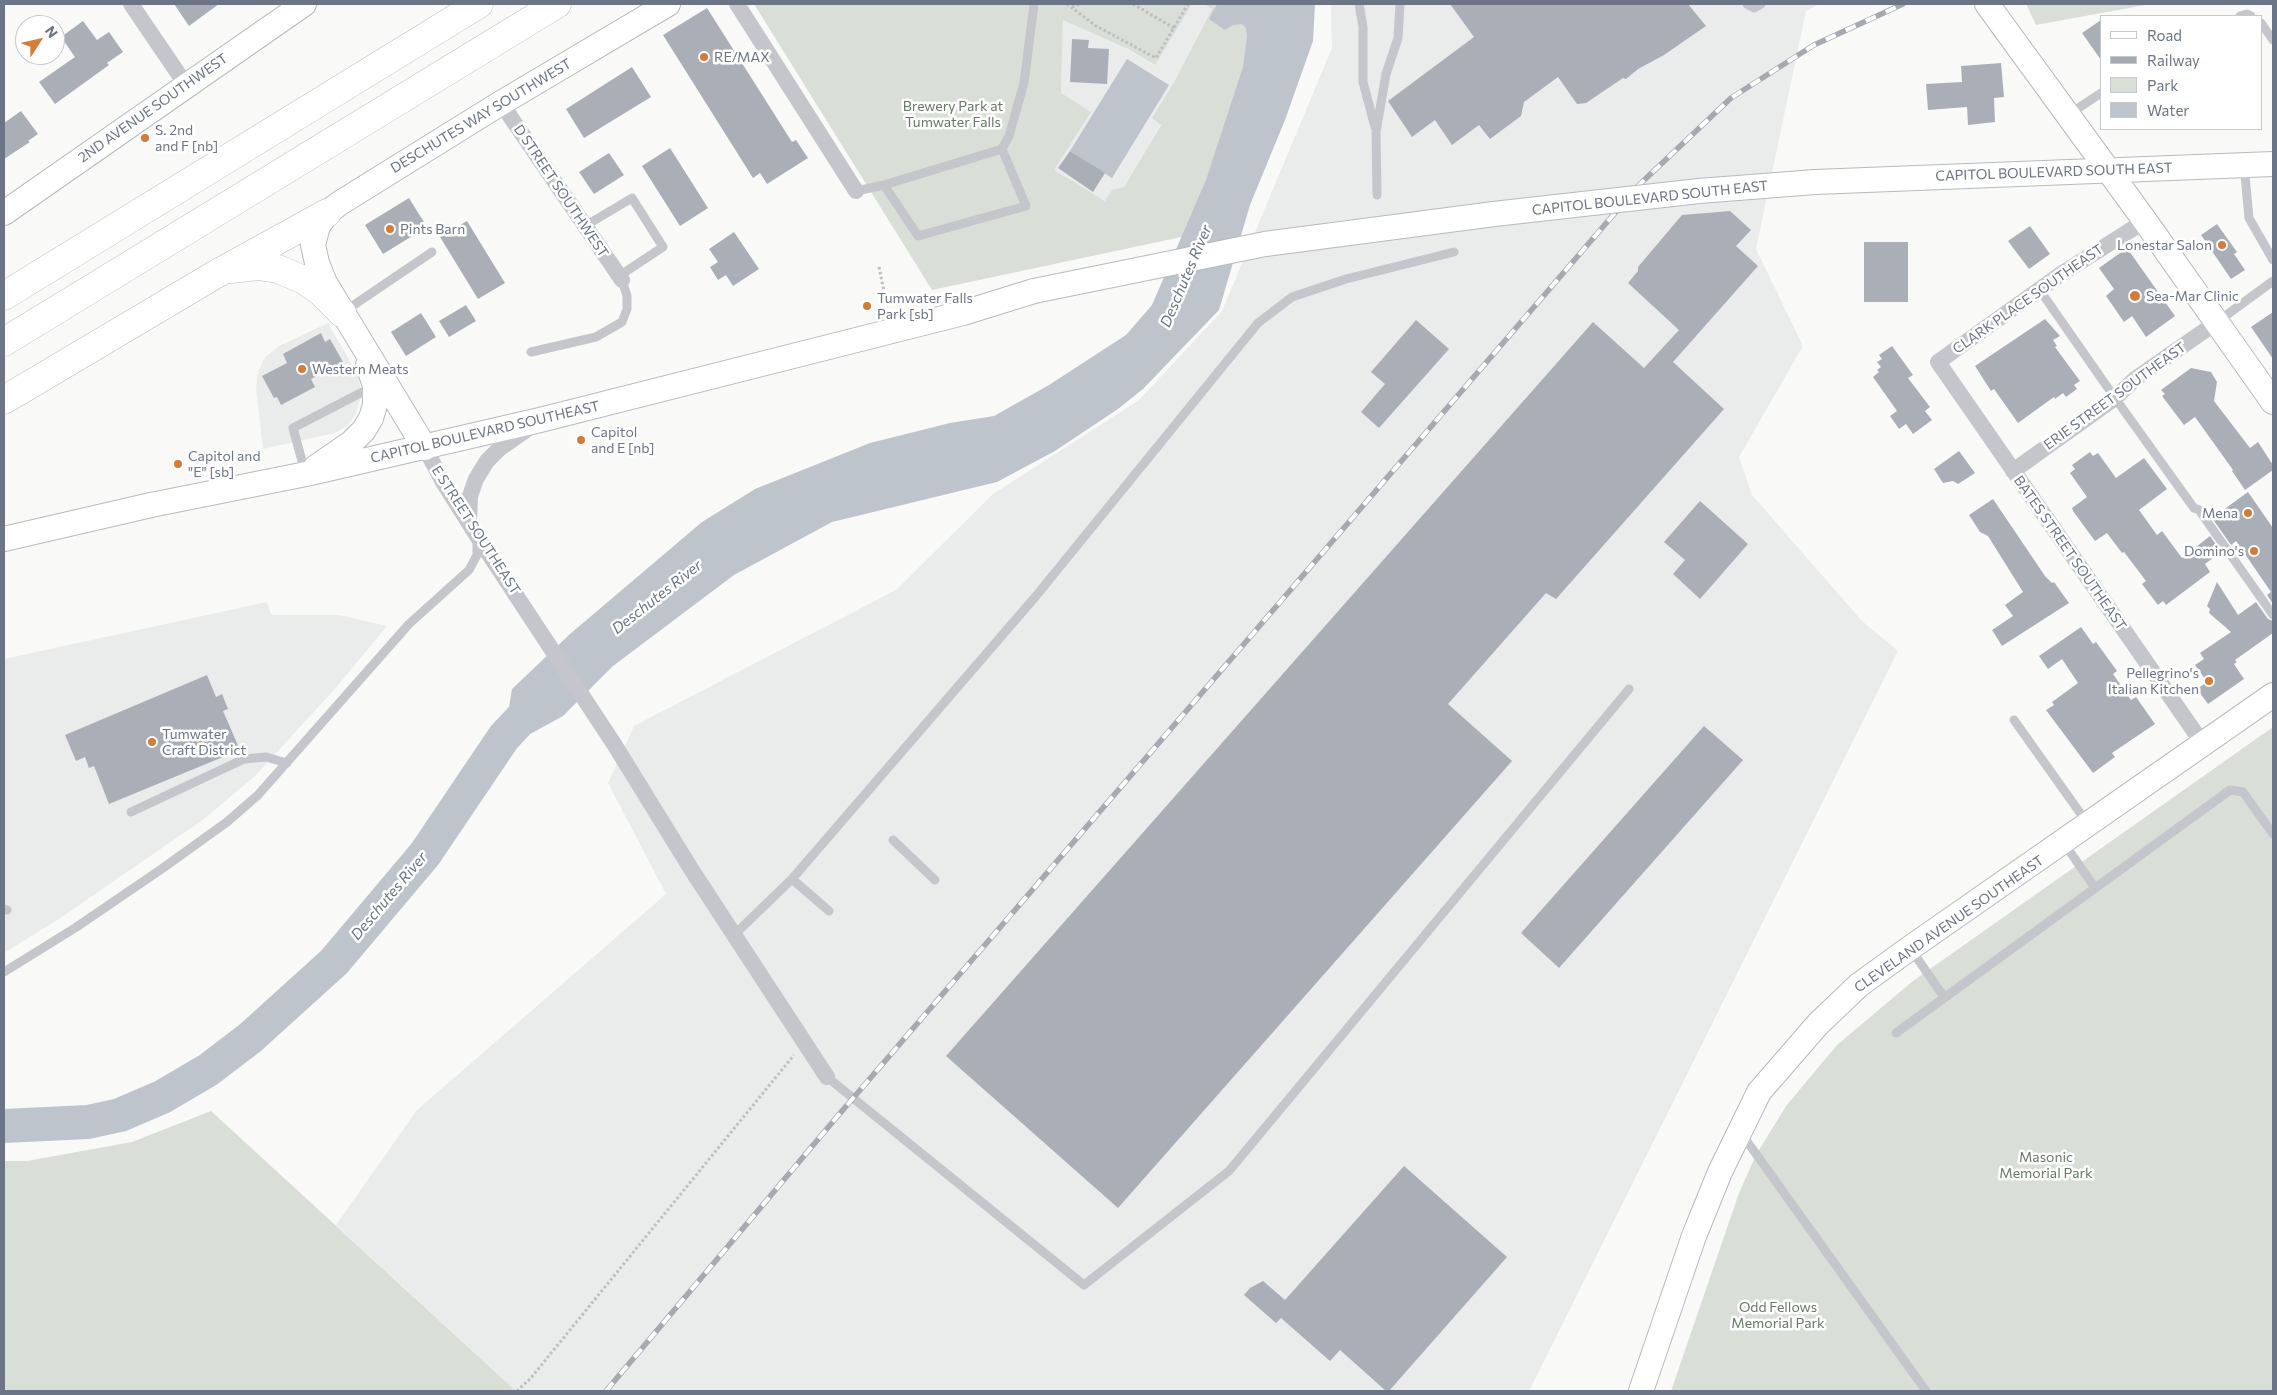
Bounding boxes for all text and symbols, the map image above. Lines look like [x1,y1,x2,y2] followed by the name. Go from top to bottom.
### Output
[15,15,65,65] north arrow
[2100,15,2262,130] legend
[42,23,62,41] text: N
[2147,26,2182,44] text: Road
[714,49,770,65] place label: RE/MAX
[75,50,231,166] street label: 2ND AVENUE SOUTHWEST
[698,51,710,63] marker: RE/MAX
[2147,51,2200,69] text: Railway
[388,55,574,177] street label: DESCHUTES WAY SOUTHWEST
[2147,76,2178,94] text: Park
[903,98,1003,130] park label: Brewery Park at Tumwater Falls
[2147,101,2189,119] text: Water
[510,121,612,261] street label: D STREET SOUTHWEST
[155,122,218,154] place label: S. 2nd and F [nb]
[139,132,151,144] marker: S. 2nd and F [nb]
[1935,159,2173,185] street label: CAPITOL BOULEVARD SOUTH EAST
[1531,177,1769,219] street label: CAPITOL BOULEVARD SOUTH EAST
[400,221,465,237] place label: Pints Barn
[1156,222,1216,330] water label: Deschutes River
[384,223,396,235] marker: Pints Barn
[2117,237,2212,253] place label: Lonestar Salon
[2216,239,2228,251] marker: Lonestar Salon
[1950,241,2106,357] street label: CLARK PLACE SOUTHEAST
[2146,288,2239,304] place label: Sea-Mar Clinic
[2128,289,2142,303] marker: Sea-Mar Clinic
[877,290,973,322] place label: Tumwater Falls Park [sb]
[861,300,873,312] marker: Tumwater Falls Park [sb]
[2041,339,2189,453] street label: ERIE STREET SOUTHEAST
[312,361,409,377] place label: Western Meats
[296,363,308,375] marker: Western Meats
[369,397,601,467] street label: CAPITOL BOULEVARD SOUTHEAST
[591,424,655,457] place label: Capitol and E [nb]
[575,434,587,446] marker: Capitol and E [nb]
[188,448,260,481] place label: Capitol and "E" [sb]
[172,458,184,470] marker: Capitol and "E" [sb]
[428,463,524,597] street label: E STREET SOUTHEAST
[2010,473,2130,633] street label: BATES STREET SOUTHEAST
[2202,505,2238,521] place label: Mena
[2242,507,2254,519] marker: Mena
[2184,543,2244,559] place label: Domino's
[2248,545,2260,557] marker: Domino's
[608,556,706,638] water label: Deschutes River
[2108,665,2199,698] place label: Pellegrino's Italian Kitchen
[2203,675,2215,687] marker: Pellegrino's Italian Kitchen
[162,726,246,759] place label: Tumwater Craft District
[146,736,158,748] marker: Tumwater Craft District
[347,848,431,944] water label: Deschutes River
[1851,852,2047,996] street label: CLEVELAND AVENUE SOUTHEAST
[1999,1149,2093,1182] park label: Masonic Memorial Park
[1731,1299,1825,1331] park label: Odd Fellows Memorial Park

